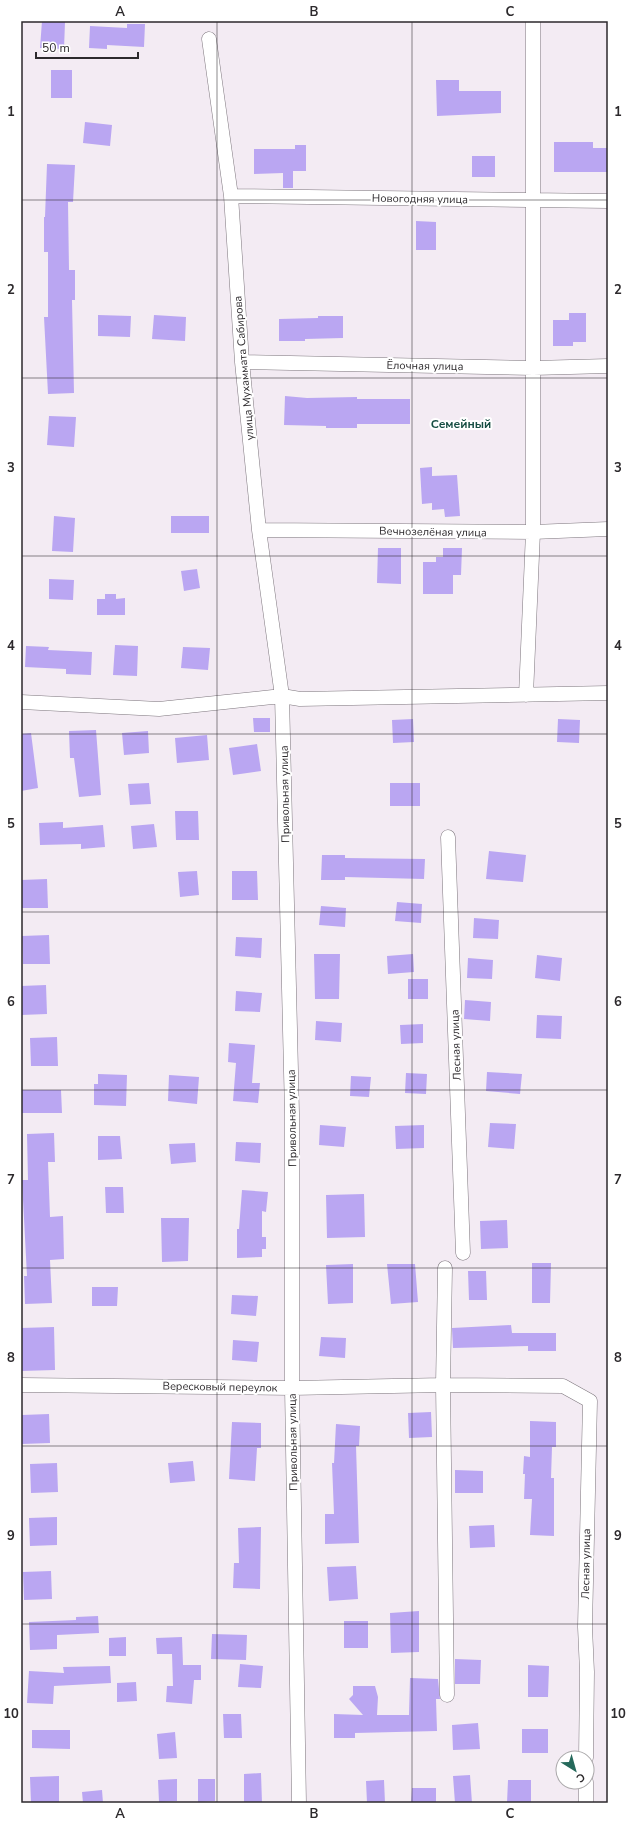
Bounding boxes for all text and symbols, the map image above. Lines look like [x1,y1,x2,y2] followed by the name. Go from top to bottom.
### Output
[115,3,125,21] text: A
[310,3,319,21] text: B
[506,3,515,21] text: C
[36,34,138,60] scale bar
[42,40,70,56] text: 50 m
[7,103,15,121] text: 1
[614,103,622,121] text: 1
[372,191,468,207] street label: Новогодняя улица
[7,281,15,299] text: 2
[614,281,622,299] text: 2
[230,295,258,441] street label: улица Мухаммата Сабирова
[386,358,464,374] street label: Ёлочная улица
[431,416,491,432] district label: Семейный
[7,459,15,477] text: 3
[614,459,622,477] text: 3
[379,524,487,540] street label: Вечнозелёная улица
[7,637,15,655] text: 4
[614,637,622,655] text: 4
[277,745,293,843] street label: Привольная улица
[7,815,15,833] text: 5
[614,815,622,833] text: 5
[7,993,15,1011] text: 6
[614,993,622,1011] text: 6
[447,1009,465,1081] street label: Лесная улица
[284,1069,300,1167] street label: Привольная улица
[7,1171,15,1189] text: 7
[614,1171,622,1189] text: 7
[7,1349,15,1367] text: 8
[614,1349,622,1367] text: 8
[162,1378,278,1396] street label: Вересковый переулок
[285,1393,301,1491] street label: Привольная улица
[7,1527,15,1545] text: 9
[614,1527,622,1545] text: 9
[578,1528,594,1600] street label: Лесная улица
[3,1705,19,1723] text: 10
[610,1705,626,1723] text: 10
[555,1750,595,1790] north arrow
[573,1769,588,1786] text: С
[115,1805,125,1823] text: A
[310,1805,319,1823] text: B
[506,1805,515,1823] text: C

